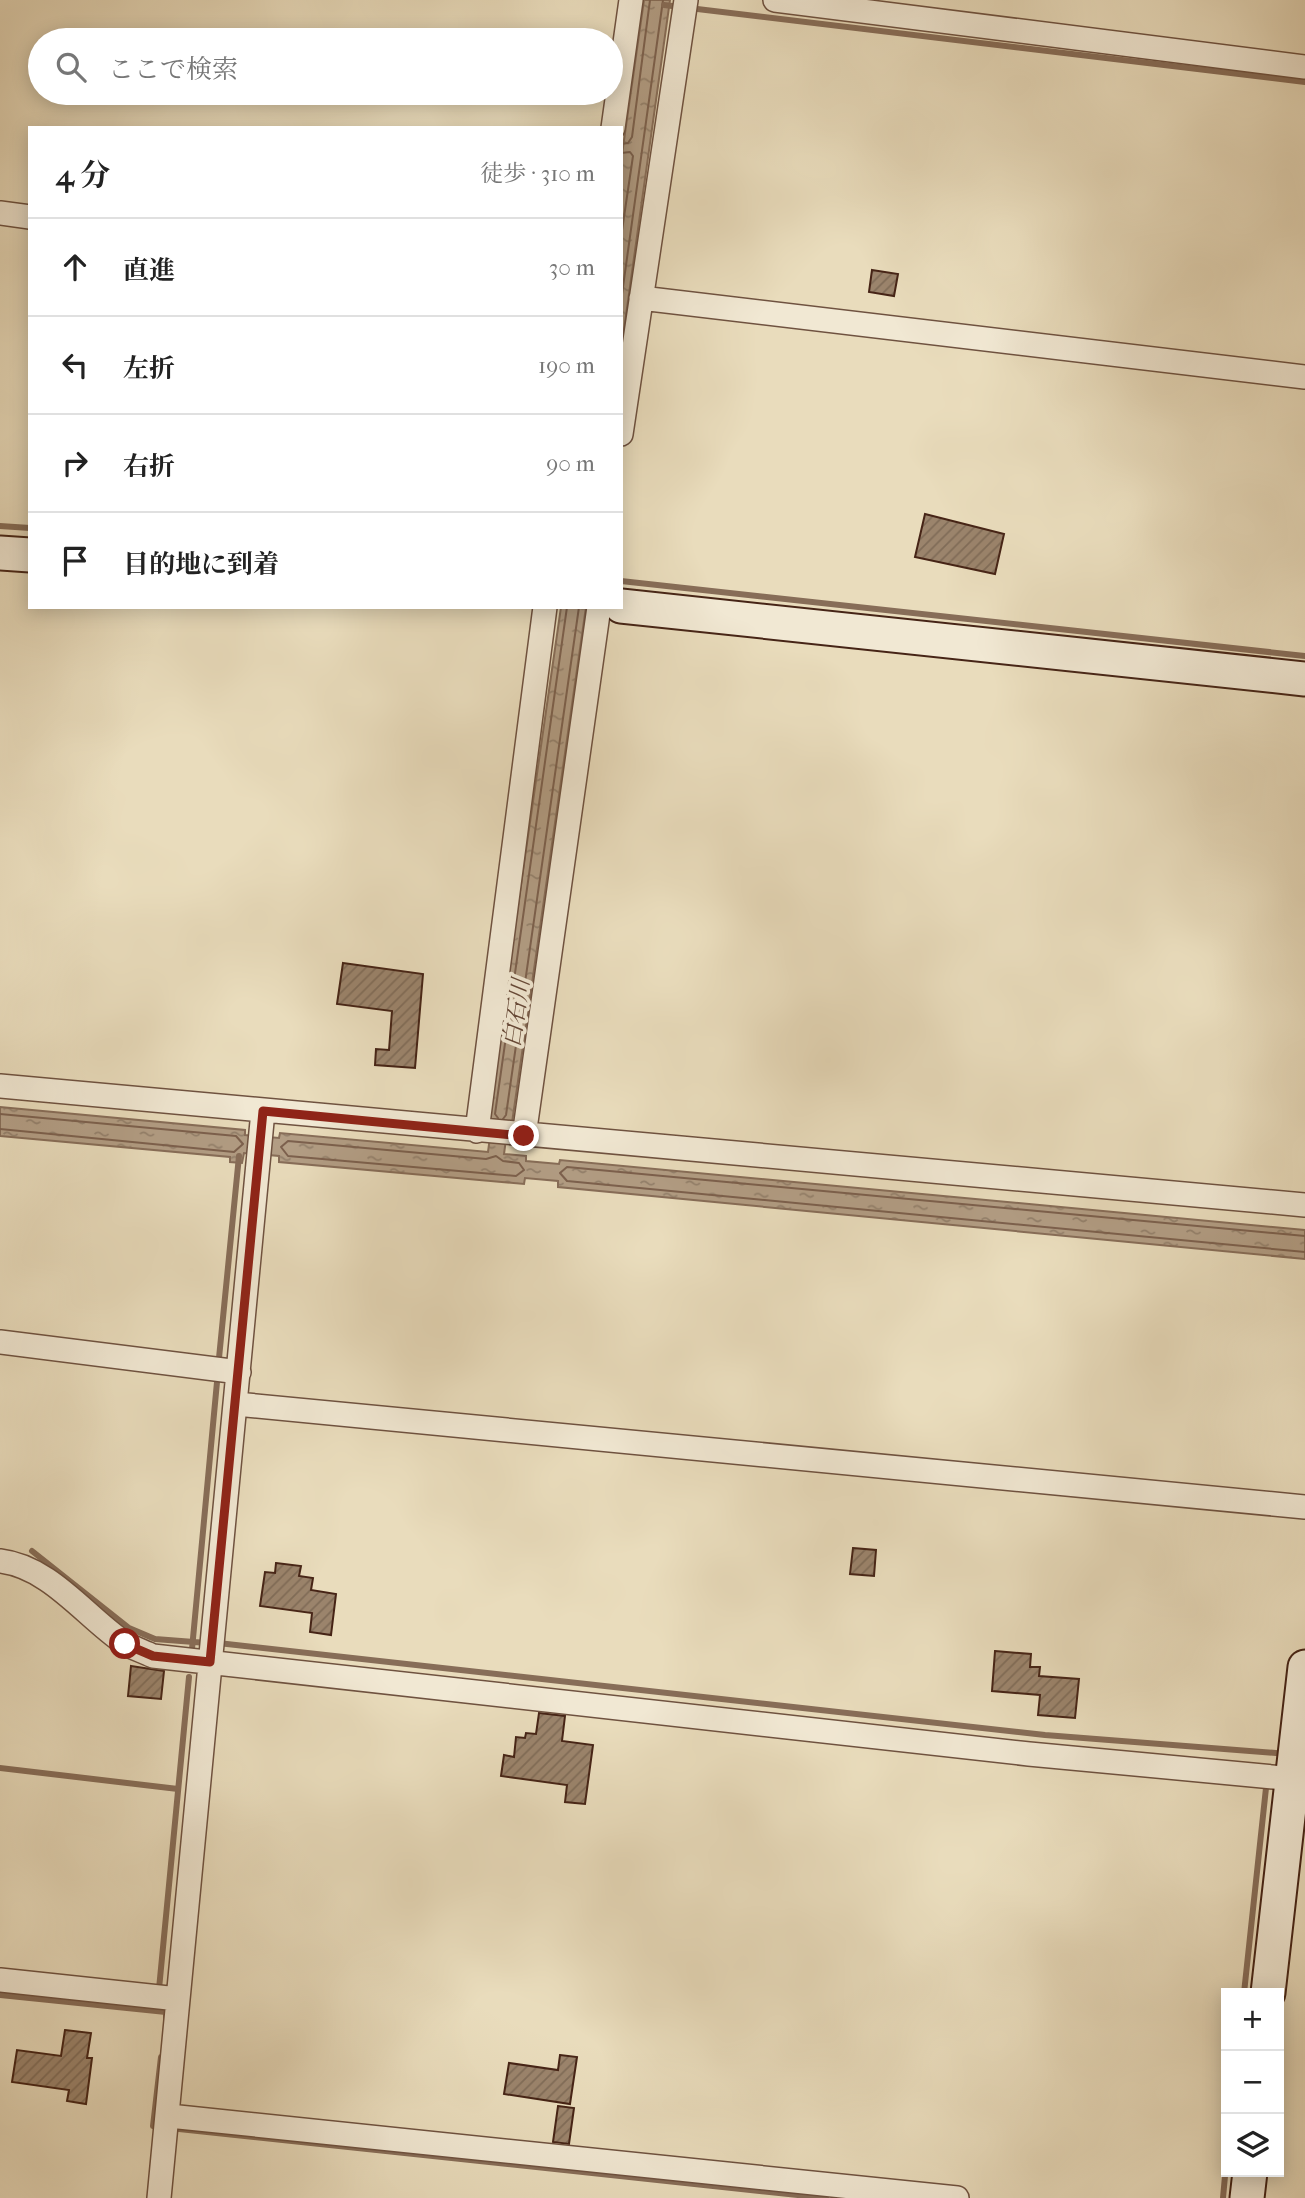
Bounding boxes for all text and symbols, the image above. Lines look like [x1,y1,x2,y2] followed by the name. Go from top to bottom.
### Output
[28,28,623,105] search box
[52,48,90,86] icon: search
[108,54,238,85] text: ここで検索
[56,158,110,193] text: 4 分
[480,160,595,187] text: 徒歩 · 310 m
[56,248,94,286] icon: ahead
[549,254,595,281] text: 30 m
[123,255,175,286] text: 直進
[56,346,94,384] icon: left
[538,352,595,379] text: 190 m
[123,353,175,384] text: 左折
[56,444,94,482] icon: right
[546,450,595,477] text: 90 m
[123,451,175,482] text: 右折
[56,542,94,580] icon: arrive
[123,549,279,580] text: 目的地に到着
[498,974,535,1049] water label: 白石川
[508,1120,539,1151] route end
[109,1628,140,1659] route start
[1221,1988,1284,2177] map controls
[1221,1988,1284,2051] button: +
[1221,2051,1284,2114] button: −
[1221,2114,1284,2177] button: layers

